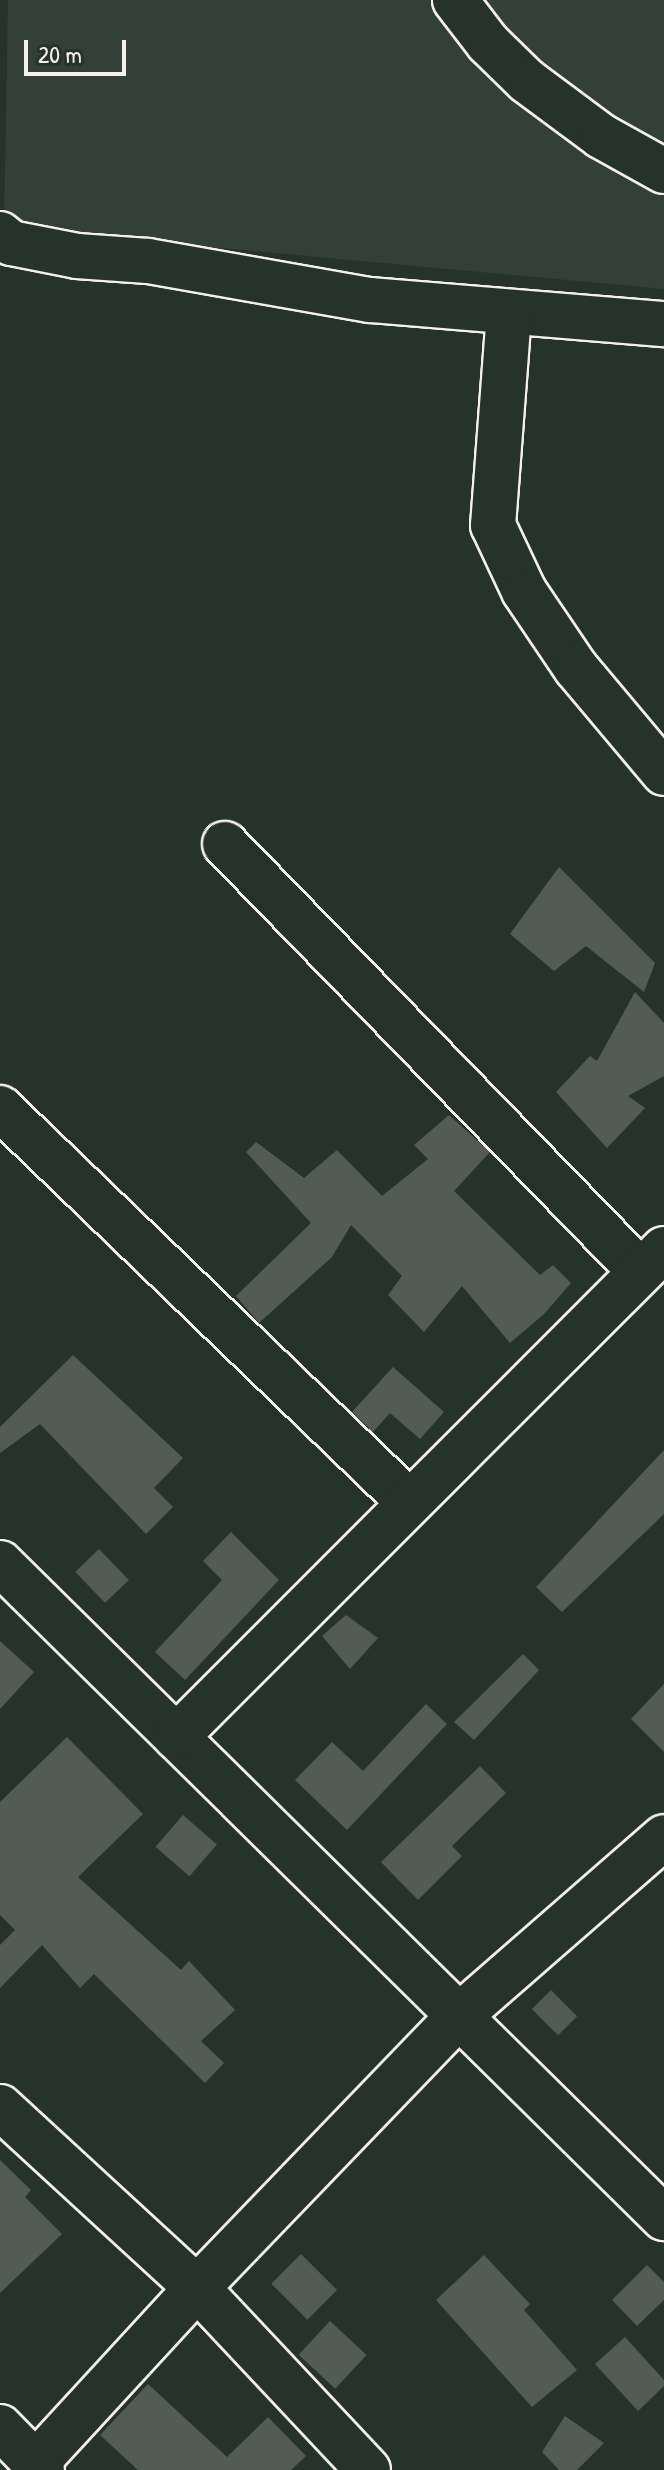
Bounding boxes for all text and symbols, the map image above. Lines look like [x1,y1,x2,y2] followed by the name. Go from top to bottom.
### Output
[28,24,130,74] scale bar
[38,38,82,70] text: 20 m

